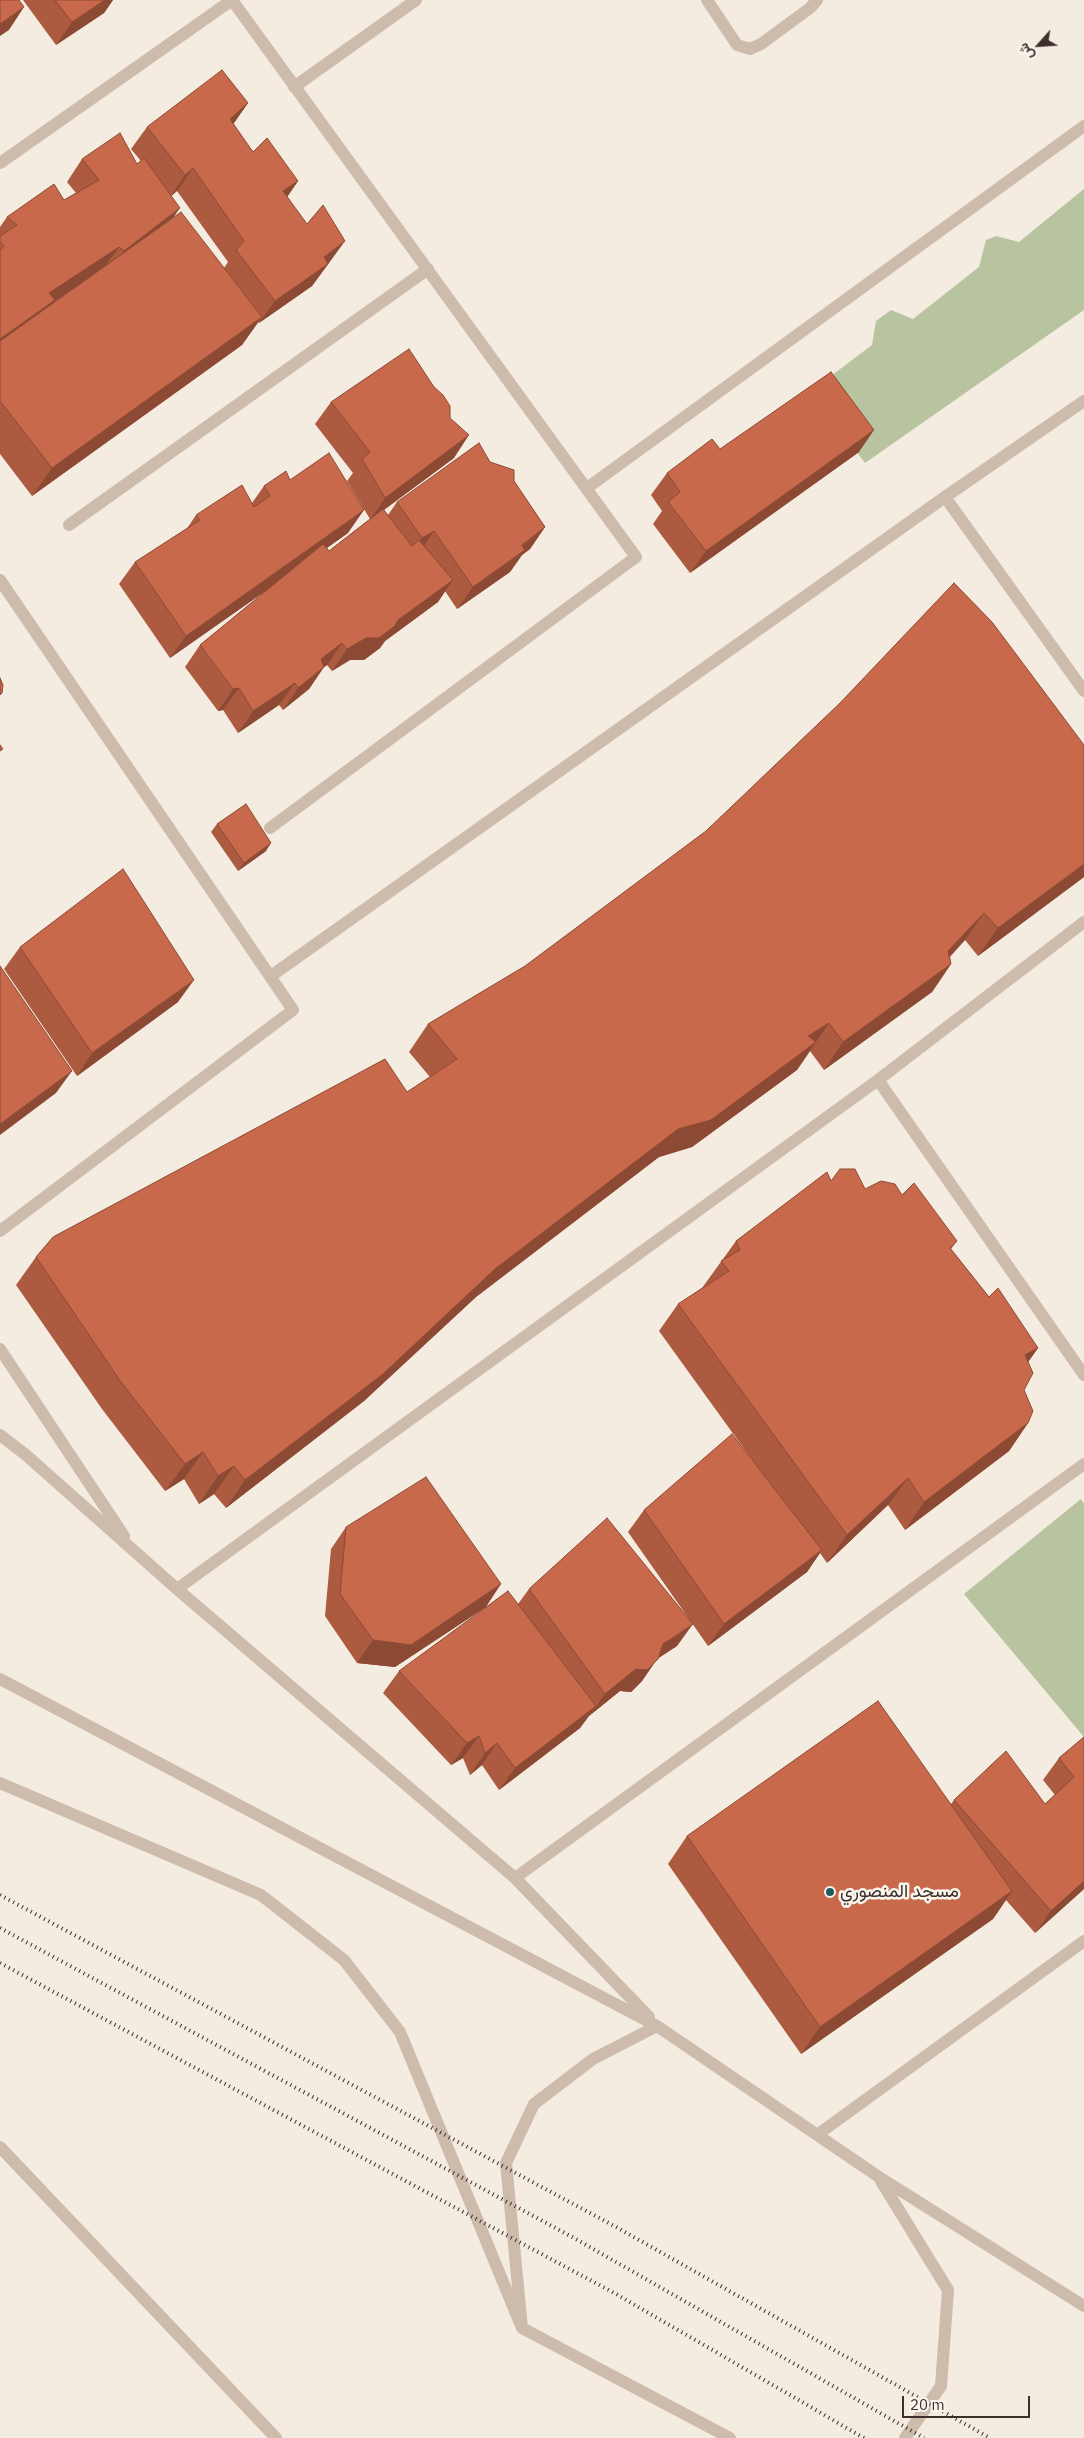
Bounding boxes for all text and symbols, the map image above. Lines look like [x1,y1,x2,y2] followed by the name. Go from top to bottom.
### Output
[1014,20,1064,70] north arrow
[1014,40,1037,63] text: ش
[840,1881,959,1903] place label: مسجد المنصوري
[824,1886,836,1898] marker: مسجد المنصوري
[904,2386,1032,2418] scale bar
[910,2395,945,2414] text: 20 m

